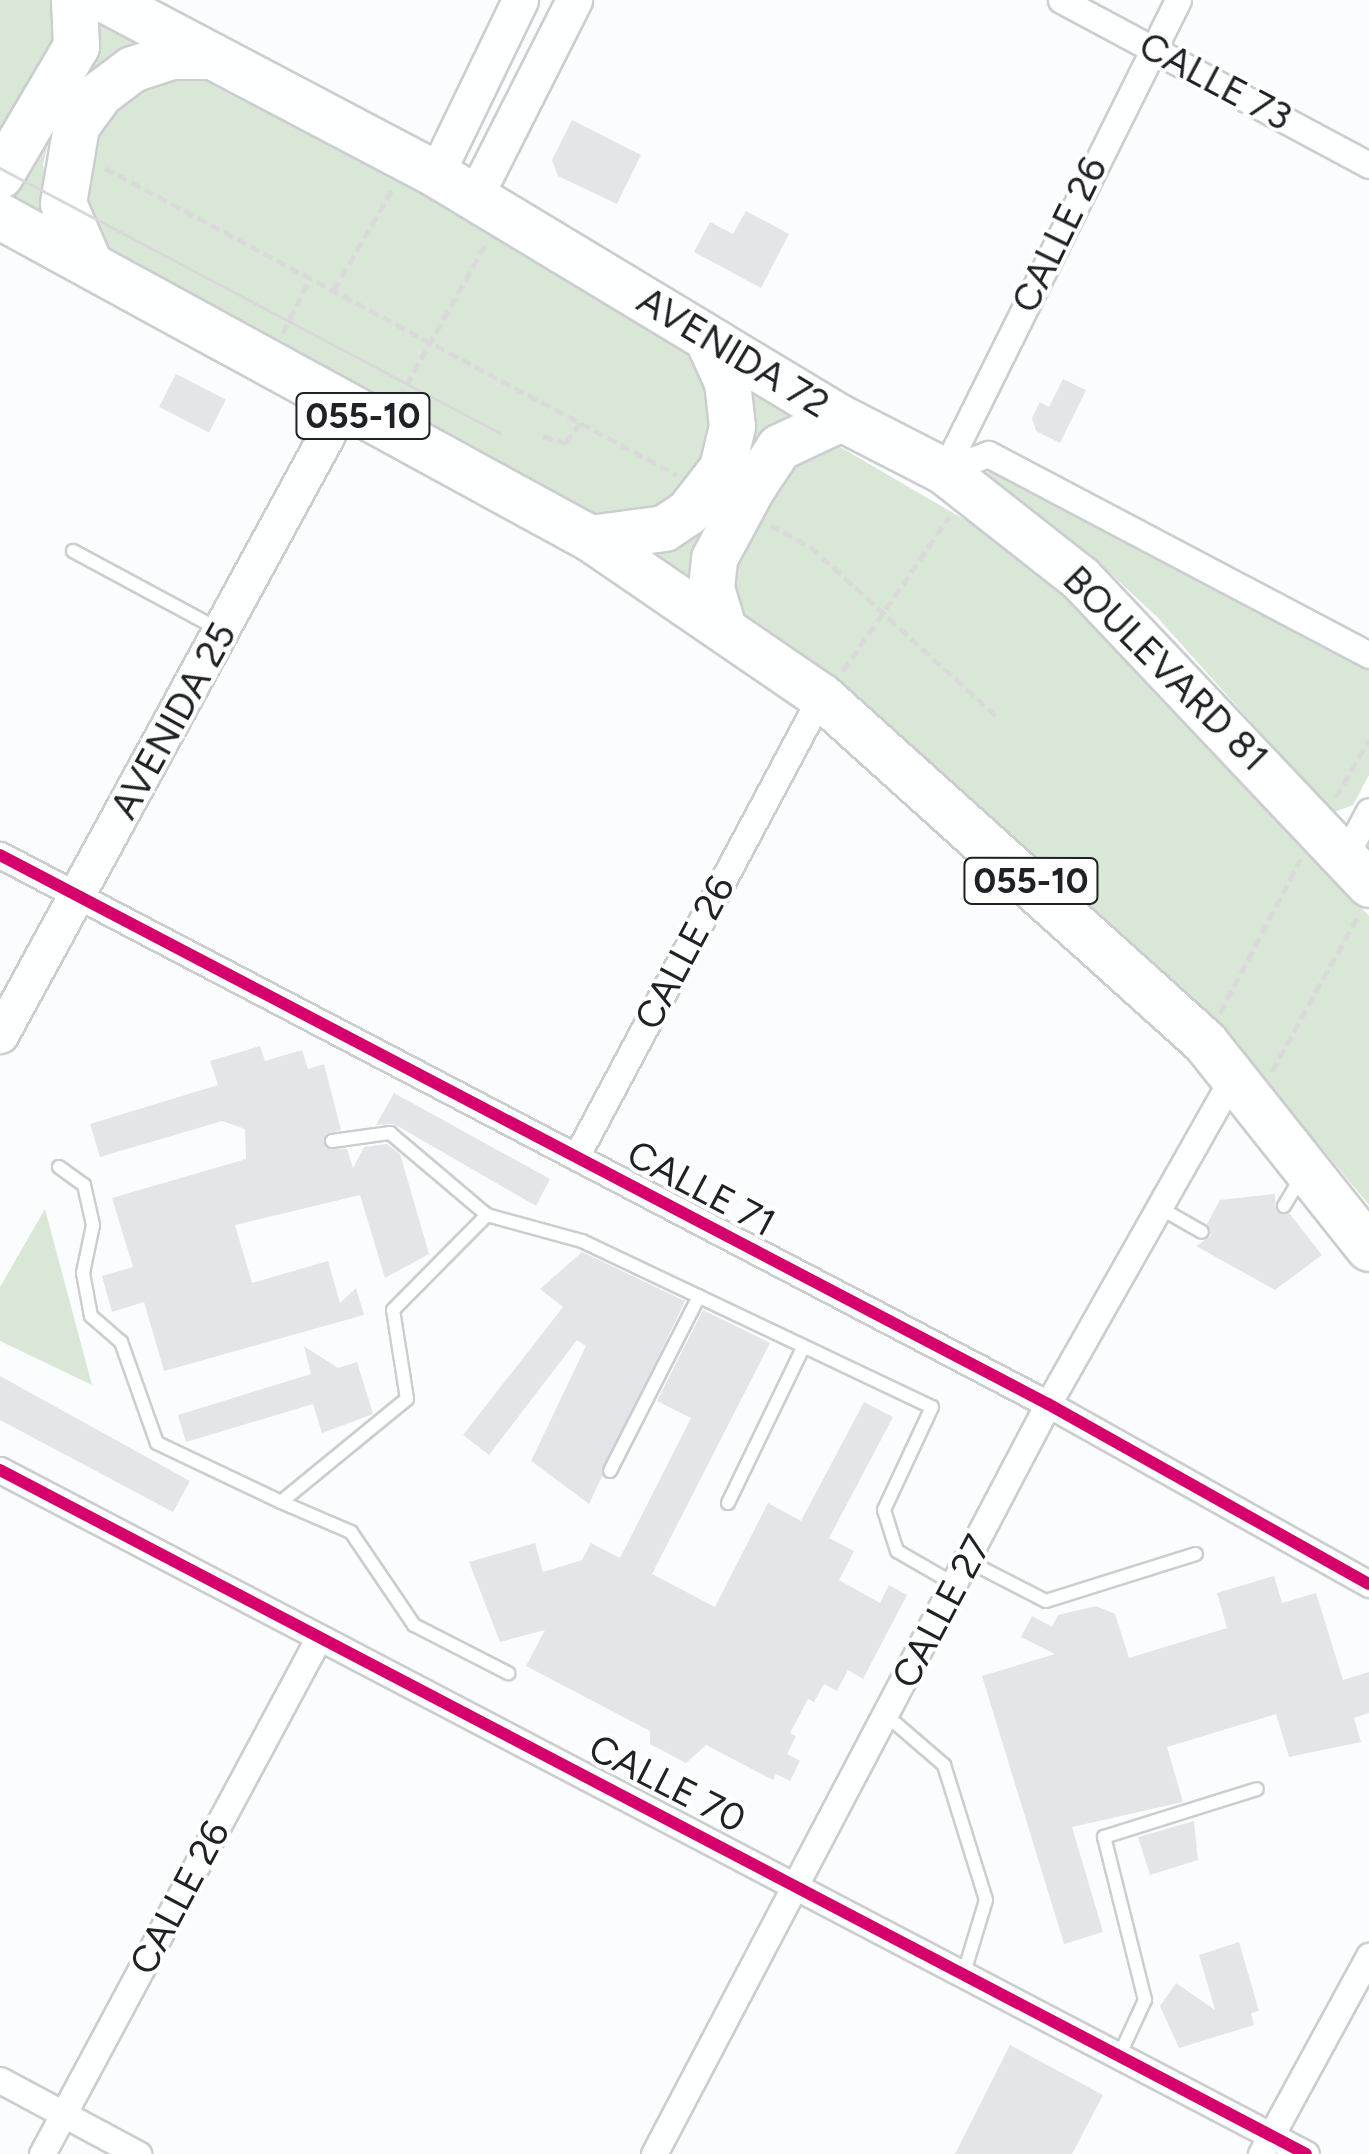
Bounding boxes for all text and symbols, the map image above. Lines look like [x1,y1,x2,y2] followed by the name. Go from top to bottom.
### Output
[1131,23,1299,141] street label: CALLE 73
[1003,150,1117,320] street label: CALLE 26
[629,278,837,428] street label: AVENIDA 72
[293,386,433,446] road number: 055-10
[1053,557,1277,781] street label: BOULEVARD 81
[101,615,247,827] street label: AVENIDA 25
[961,851,1101,911] road number: 055-10
[626,868,744,1038] street label: CALLE 26
[619,1131,783,1247] street label: CALLE 71
[883,1528,1001,1696] street label: CALLE 27
[581,1725,753,1843] street label: CALLE 70
[121,1813,239,1983] street label: CALLE 26

